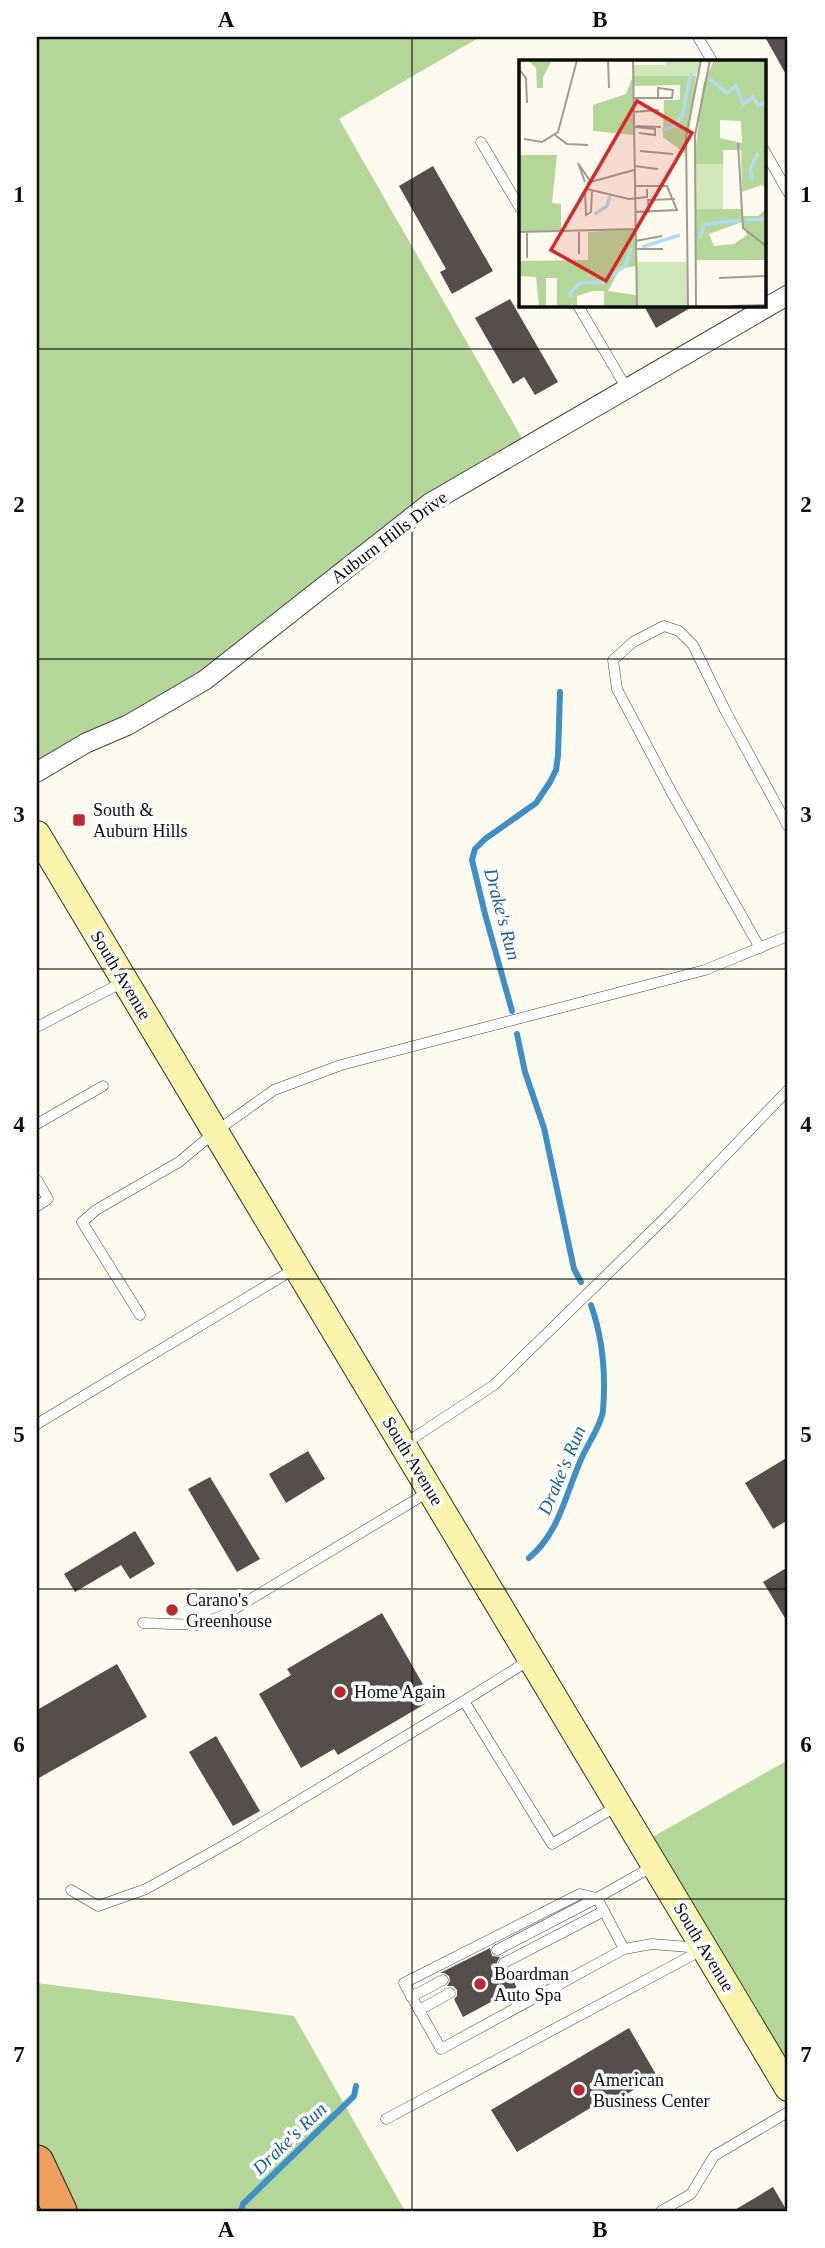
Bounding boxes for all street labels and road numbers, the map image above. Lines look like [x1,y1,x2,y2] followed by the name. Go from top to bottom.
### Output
[327,487,451,587] street label: Auburn Hills Drive
[87,927,155,1023] street label: South Avenue
[379,1413,447,1509] street label: South Avenue
[670,1899,738,1995] street label: South Avenue

